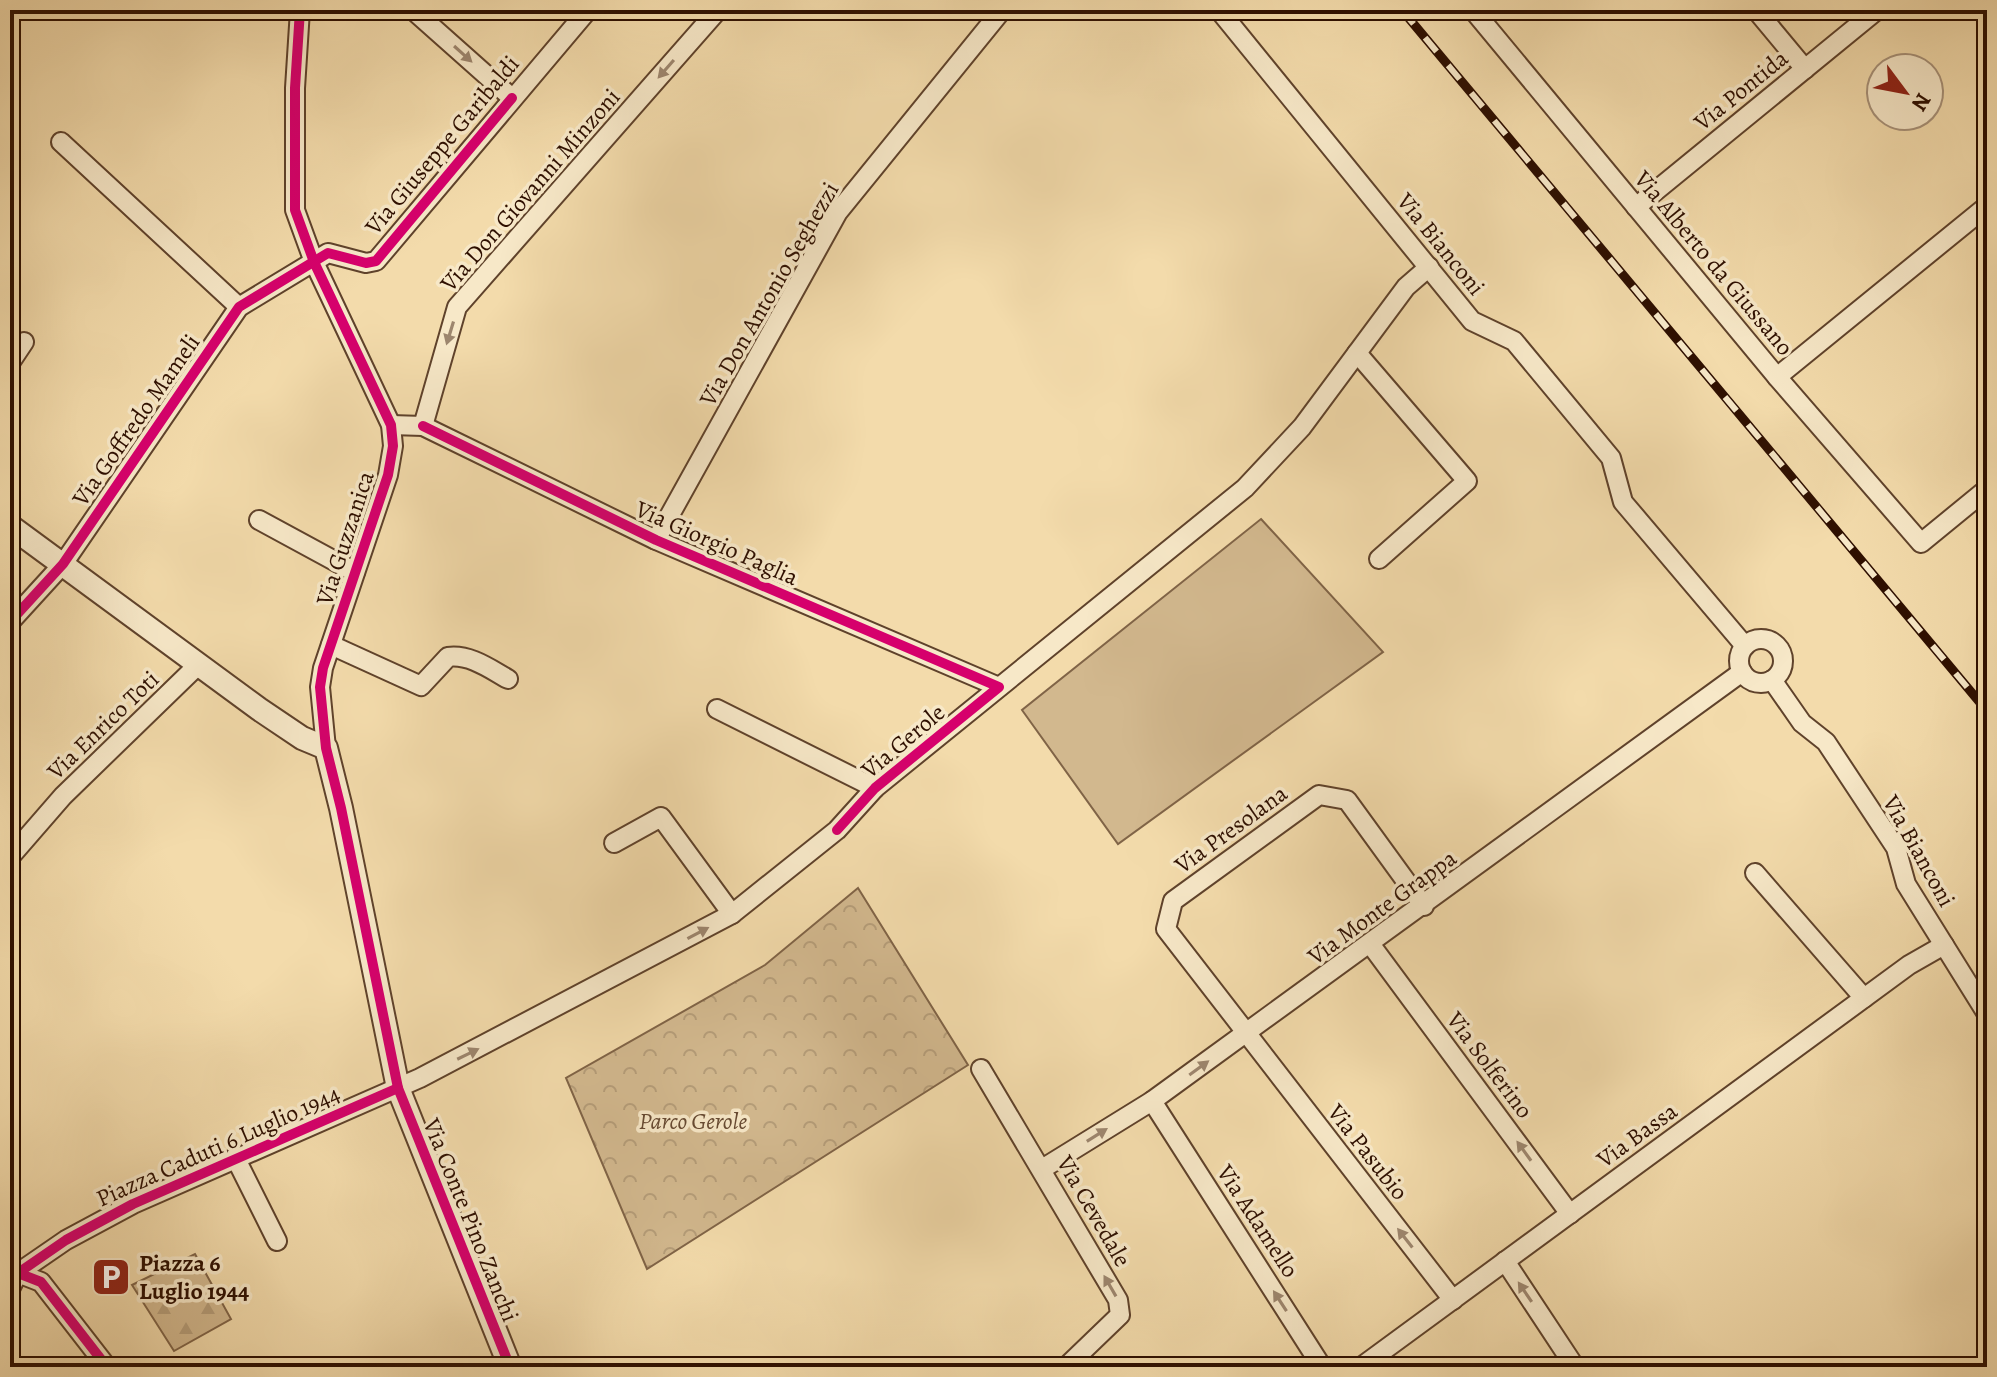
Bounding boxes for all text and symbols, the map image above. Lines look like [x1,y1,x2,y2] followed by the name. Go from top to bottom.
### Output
[1686,42,1795,138] street label: Via Pontida
[452,45,472,62] one-way arrow
[357,49,526,242] street label: Via Giuseppe Garibaldi
[1865,52,1945,132] north arrow
[658,59,676,78] one-way arrow
[432,82,627,299] street label: Via Don Giovanni Minzoni
[1904,87,1938,117] text: N
[1626,163,1801,362] street label: Via Alberto da Giussano
[691,176,846,413] street label: Via Don Antonio Seghezzi
[1389,185,1492,302] street label: Via Bianconi
[443,321,456,345] one-way arrow
[64,328,207,513] street label: Via Goffredo Mameli
[308,466,382,610] street label: Via Guzzanica
[630,492,804,594] street label: Via Giorgio Paglia
[39,664,166,787] street label: Via Enrico Toti
[854,697,952,786] street label: Via Gerole
[1167,777,1294,881] street label: Via Presolana
[1875,788,1963,913] street label: Via Bianconi
[1300,842,1464,973] street label: Via Monte Grappa
[687,926,709,940] one-way arrow
[1439,1004,1541,1125] street label: Via Solferino
[456,1047,479,1061] one-way arrow
[1189,1060,1209,1076] one-way arrow
[91,1078,345,1214] street label: Piazza Caduti 6 Luglio 1944
[1589,1094,1684,1176] street label: Via Bassa
[1320,1097,1416,1207] street label: Via Pasubio
[639,1105,748,1137] park label: Parco Gerole
[415,1113,526,1326] street label: Via Conte Pino Zanchi
[1086,1128,1109,1143] one-way arrow
[1516,1141,1532,1161] one-way arrow
[1049,1149,1139,1272] street label: Via Cevedale
[1209,1158,1306,1284] street label: Via Adamello
[1397,1228,1413,1249] one-way arrow
[139,1247,249,1307] place label: Piazza 6 Luglio 1944
[90,1256,132,1298] parking icon: Piazza 6 Luglio 1944
[1103,1275,1117,1297] one-way arrow
[1518,1281,1533,1302] one-way arrow
[1274,1290,1288,1312] one-way arrow

